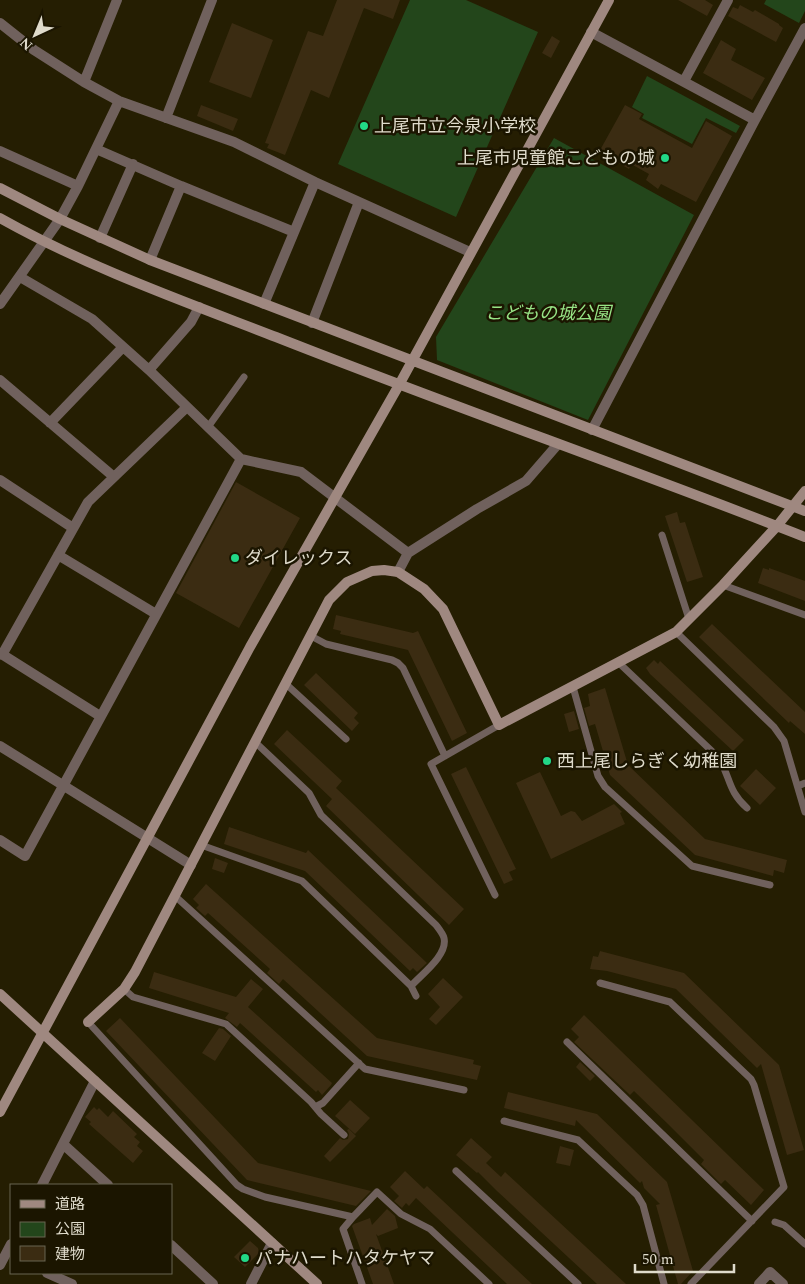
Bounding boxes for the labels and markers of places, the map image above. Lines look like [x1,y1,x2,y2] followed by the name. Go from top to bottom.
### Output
[374,113,536,140] place label: 上尾市立今泉小学校
[358,120,370,132] marker: 上尾市立今泉小学校
[457,145,655,172] place label: 上尾市児童館こどもの城
[659,152,671,164] marker: 上尾市児童館こどもの城
[245,545,352,572] place label: ダイレックス
[229,552,241,564] marker: ダイレックス
[557,748,737,775] place label: 西上尾しらぎく幼稚園
[541,755,553,767] marker: 西上尾しらぎく幼稚園
[255,1245,435,1272] place label: パナハートハタケヤマ
[239,1252,251,1264] marker: パナハートハタケヤマ

